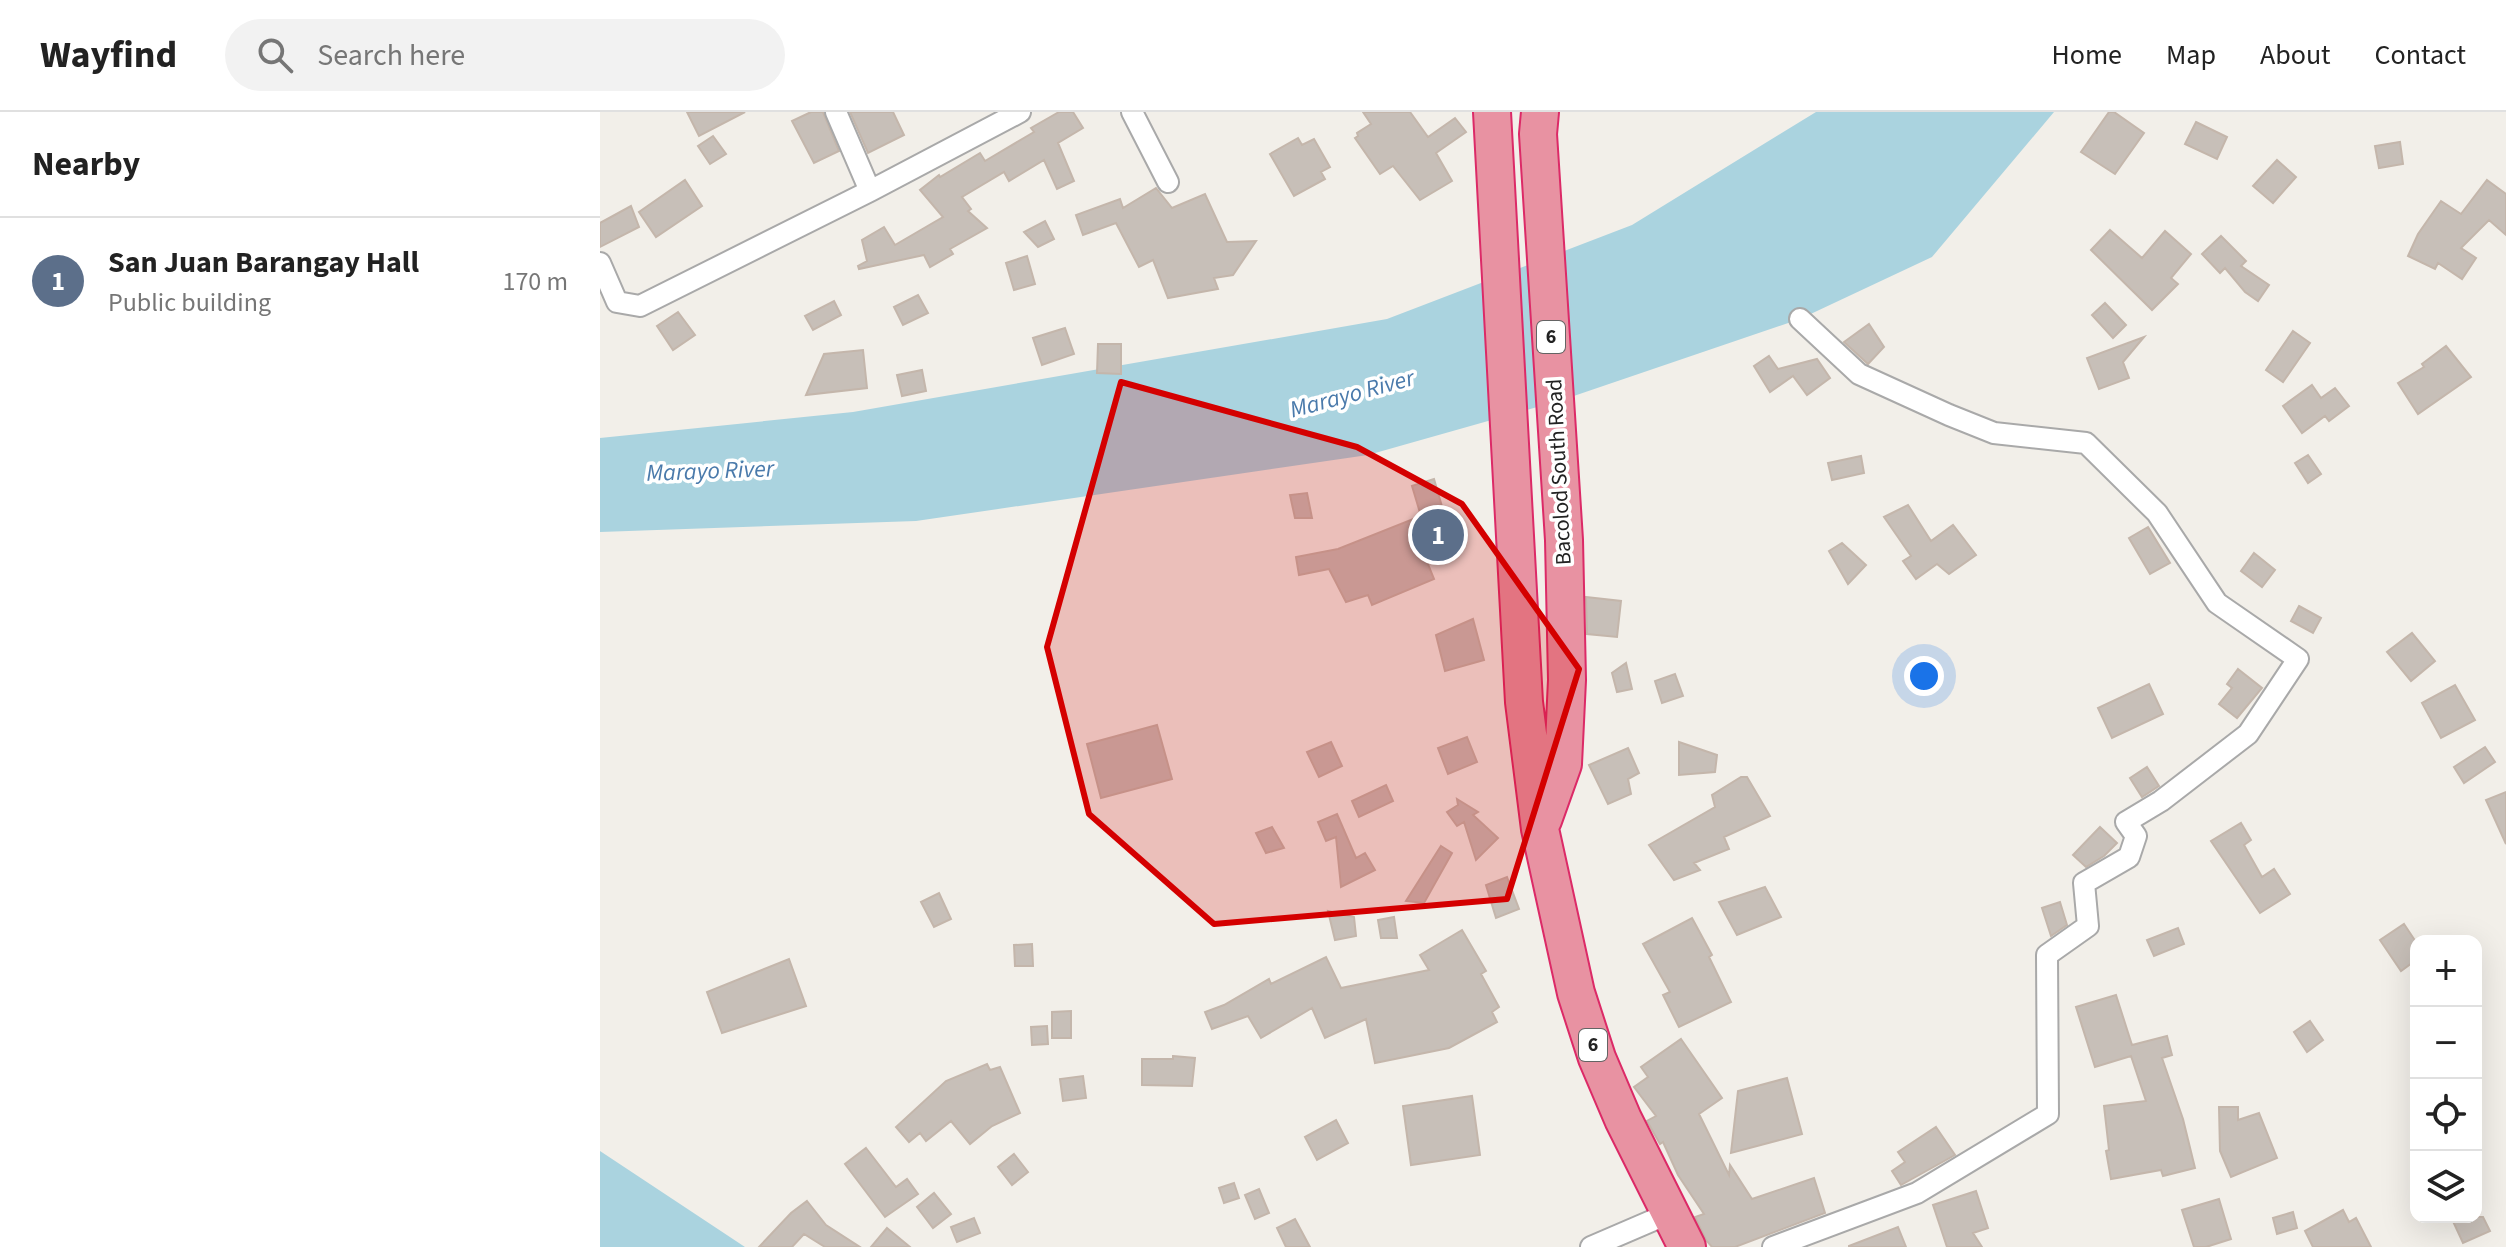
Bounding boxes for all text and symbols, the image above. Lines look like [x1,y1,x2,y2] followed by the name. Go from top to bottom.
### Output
[225,19,785,91] search box
[40,28,177,82] text: Wayfind
[253,33,297,77] icon: search
[317,34,465,77] text: Search here
[2051,35,2122,75] text: Home
[2166,35,2216,75] text: Map
[2260,35,2331,75] text: About
[2375,35,2466,75] text: Contact
[32,140,140,189] text: Nearby
[108,241,419,284] text: San Juan Barangay Hall
[51,263,65,300] text: 1
[502,263,568,300] text: 170 m
[108,284,271,321] text: Public building
[1537,321,1565,353] road number: 6
[1286,360,1420,427] water label: Marayo River
[1538,378,1580,566] street label: Bacolod South Road
[646,451,776,491] water label: Marayo River
[1412,505,1464,565] pin: 1
[1904,656,1944,696] your location
[2410,935,2482,1223] map controls
[2410,935,2482,1007] button: +
[2410,1007,2482,1079] button: −
[1579,1029,1607,1061] road number: 6
[2410,1079,2482,1151] button: locate
[2410,1151,2482,1223] button: layers

